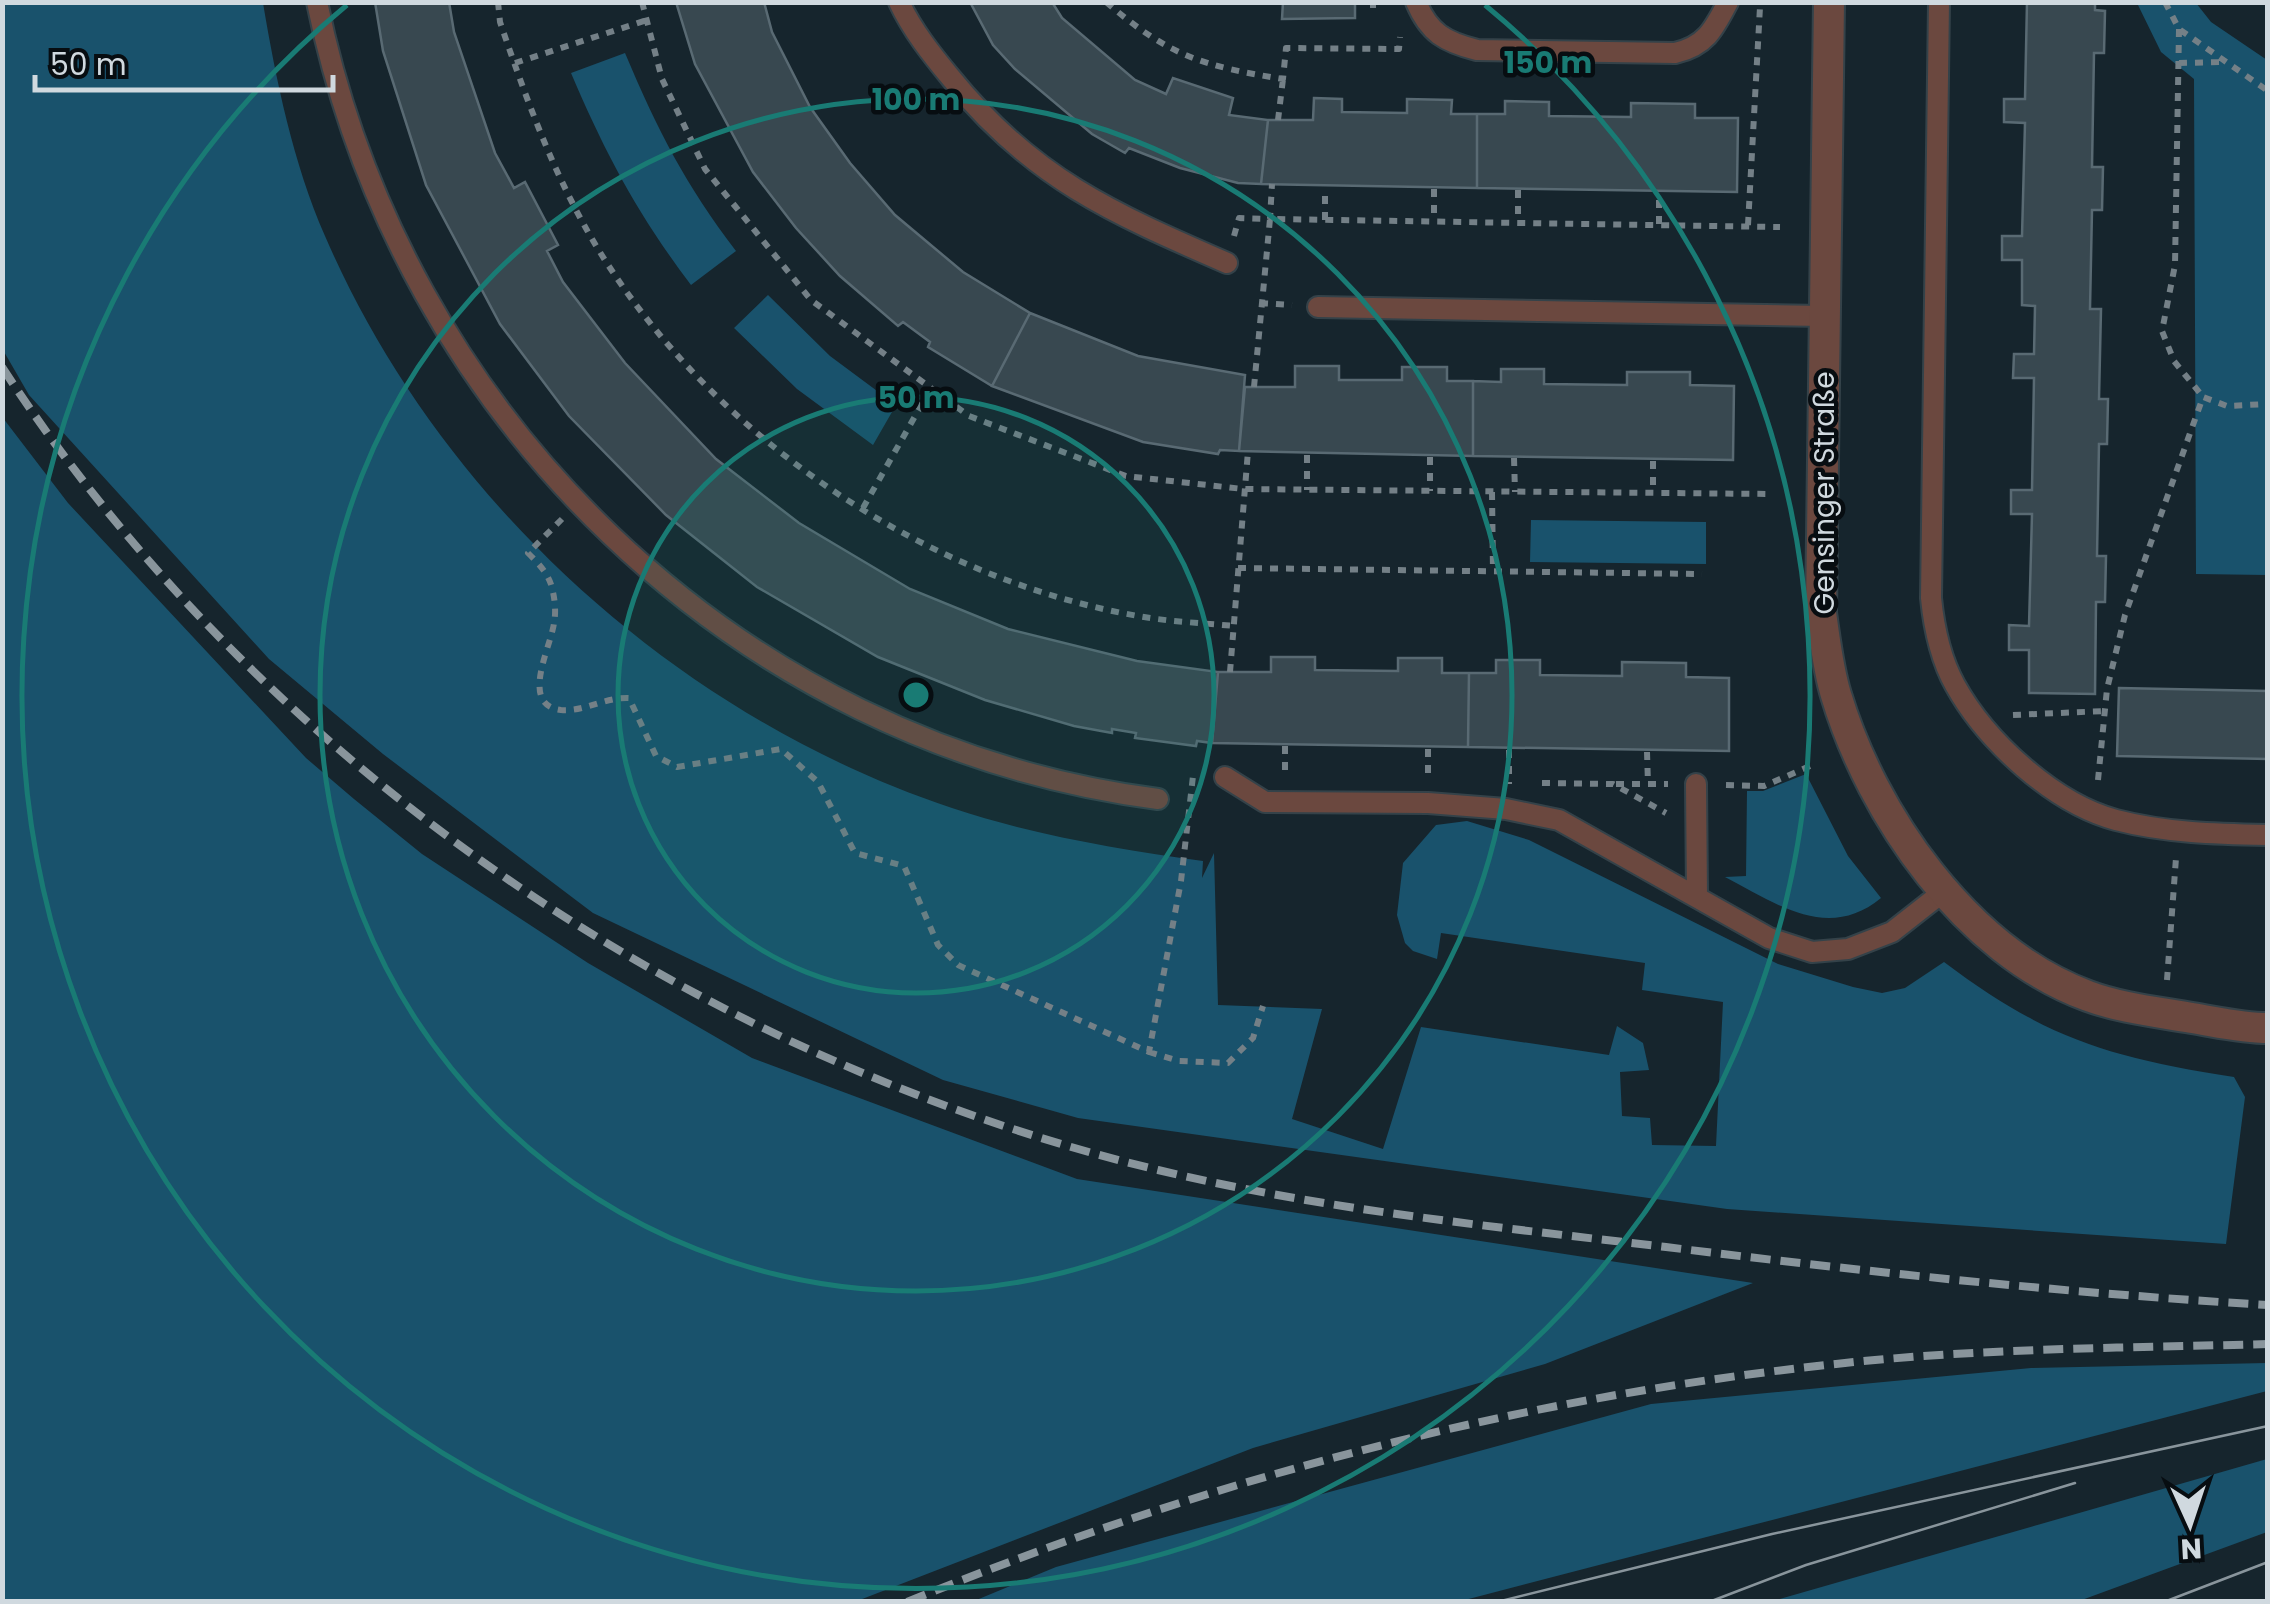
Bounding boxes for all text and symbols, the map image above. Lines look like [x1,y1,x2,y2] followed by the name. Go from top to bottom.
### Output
[35,30,332,92] scale bar
[1504,41,1592,84] text: 150 m
[50,43,127,86] text: 50 m
[872,78,960,121] text: 100 m
[1805,371,1844,615] street label: Gensinger Straße
[877,376,955,419] text: 50 m
[898,677,934,713] centre of rings
[2140,1474,2240,1574] north arrow
[2180,1528,2203,1568] text: N

